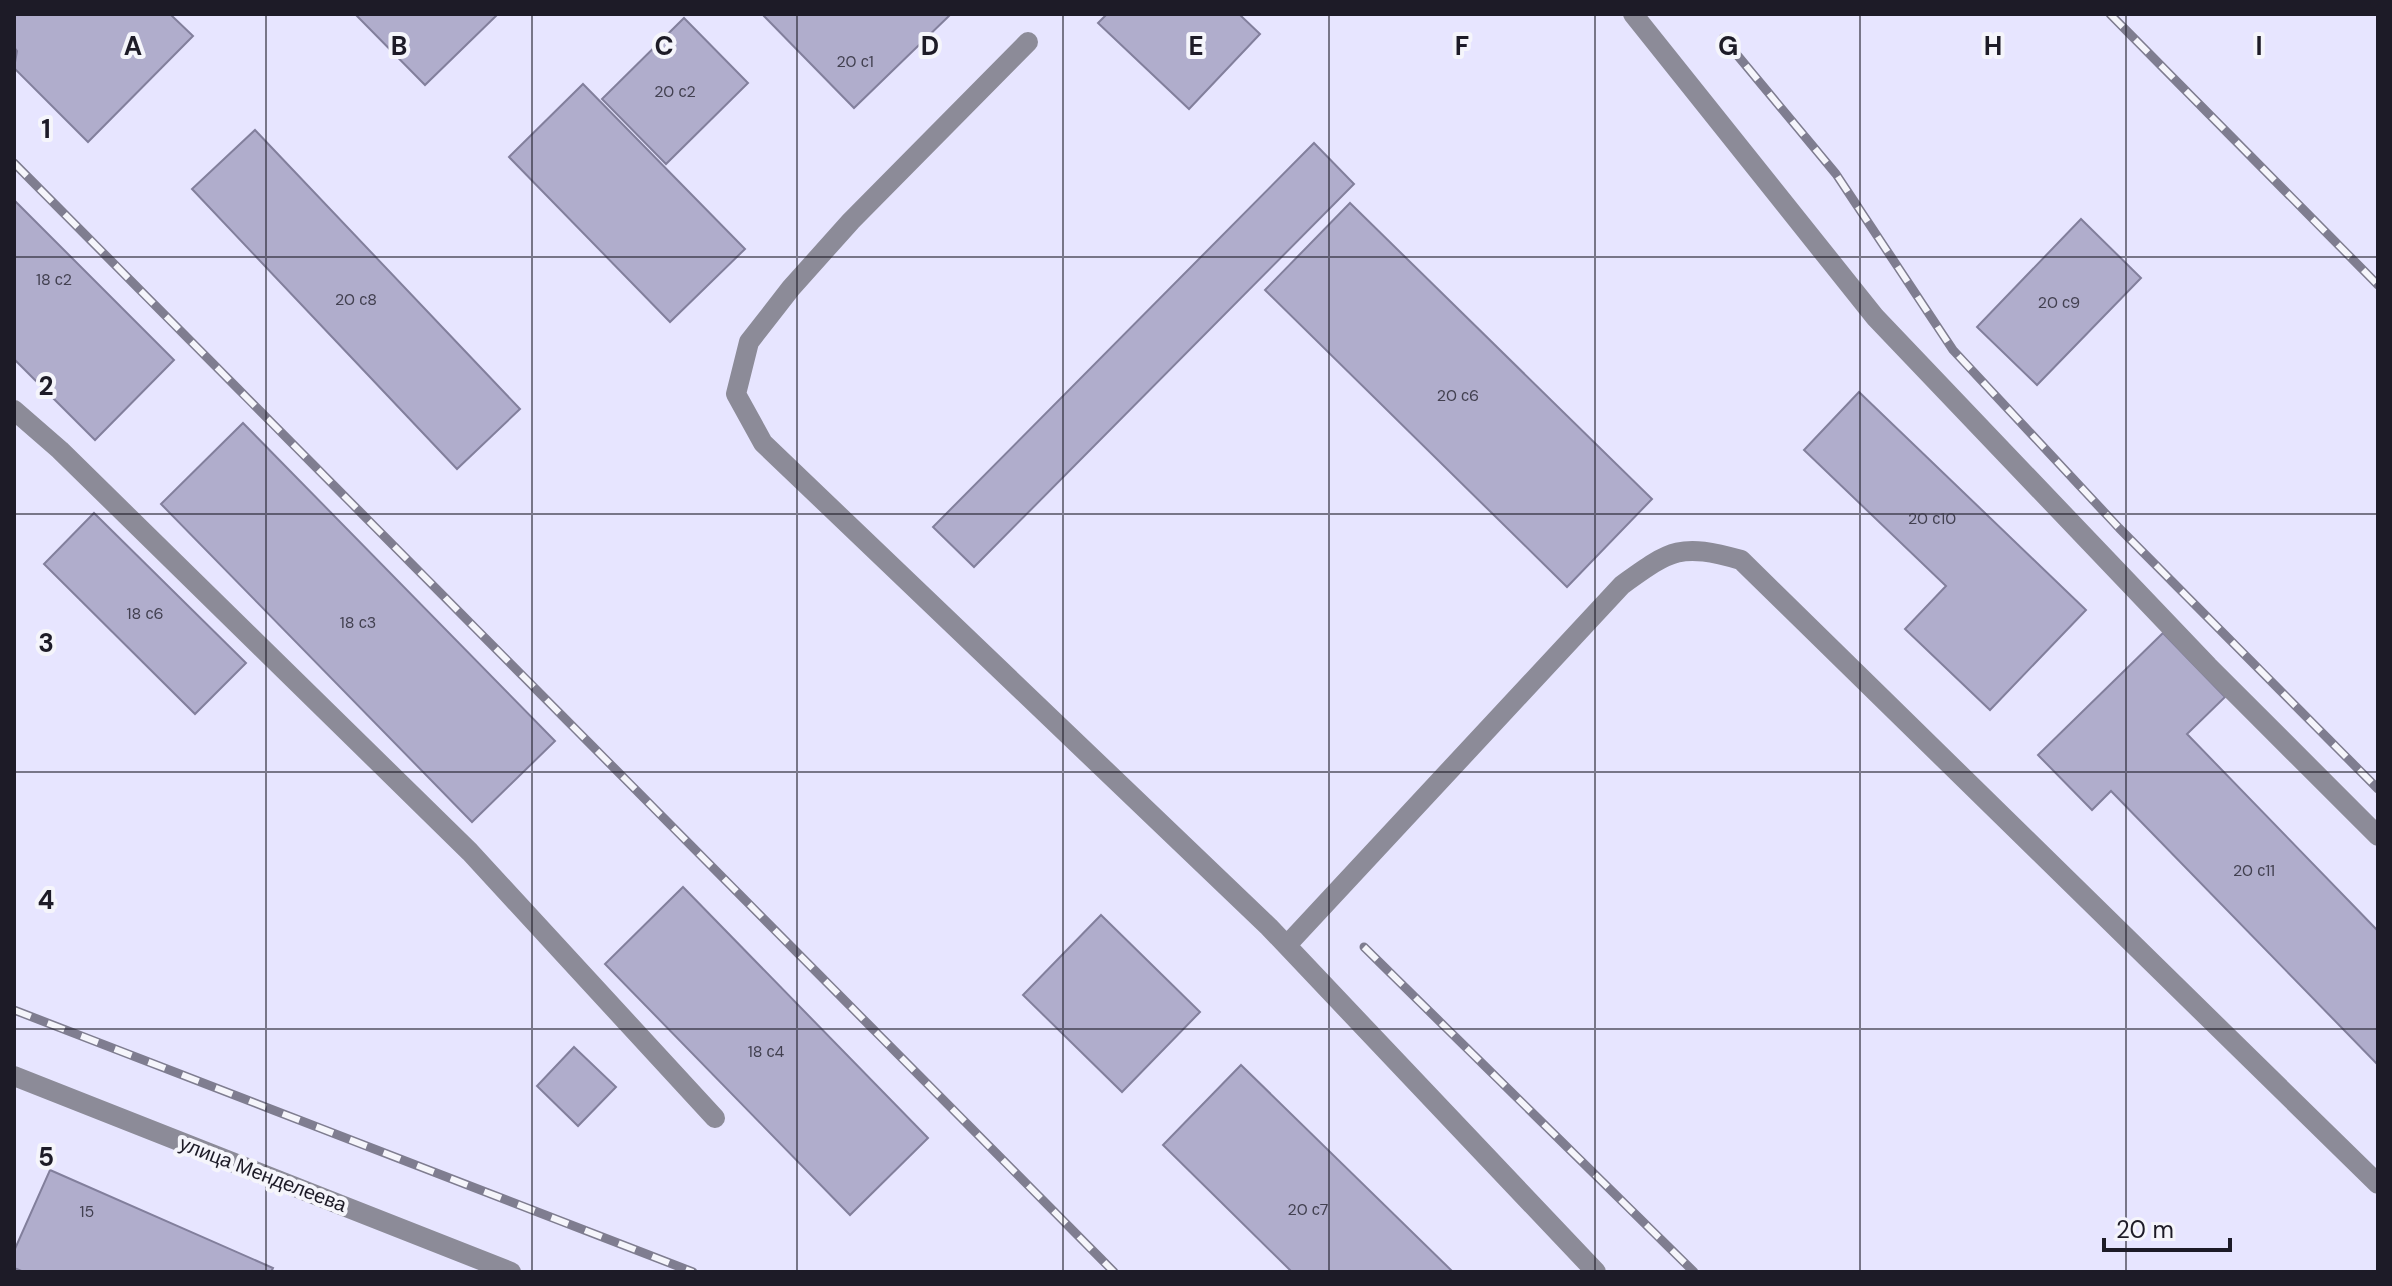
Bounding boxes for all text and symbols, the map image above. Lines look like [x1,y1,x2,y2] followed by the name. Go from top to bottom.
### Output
[124,29,142,63] text: A
[391,29,407,63] text: B
[654,29,674,63] text: C
[921,29,939,63] text: D
[1188,29,1204,63] text: E
[1455,29,1469,63] text: F
[1718,29,1738,63] text: G
[1984,29,2002,63] text: H
[2255,29,2263,63] text: I
[836,51,874,72] house number: 20 с1
[654,81,696,102] house number: 20 с2
[41,112,51,146] text: 1
[36,269,72,290] house number: 18 с2
[335,289,377,310] house number: 20 с8
[2038,292,2080,313] house number: 20 с9
[38,369,54,403] text: 2
[1437,385,1479,406] house number: 20 с6
[1908,508,1956,529] house number: 20 с10
[126,603,164,624] house number: 18 с6
[340,612,376,633] house number: 18 с3
[38,626,54,660] text: 3
[2233,860,2275,881] house number: 20 с11
[38,883,54,917] text: 4
[748,1041,785,1062] house number: 18 с4
[176,1130,351,1218] street label: улица Менделеева
[38,1140,54,1174] text: 5
[1288,1199,1328,1220] house number: 20 с7
[80,1201,94,1222] house number: 15
[2104,1202,2230,1252] scale bar
[2116,1214,2174,1245] text: 20 m

